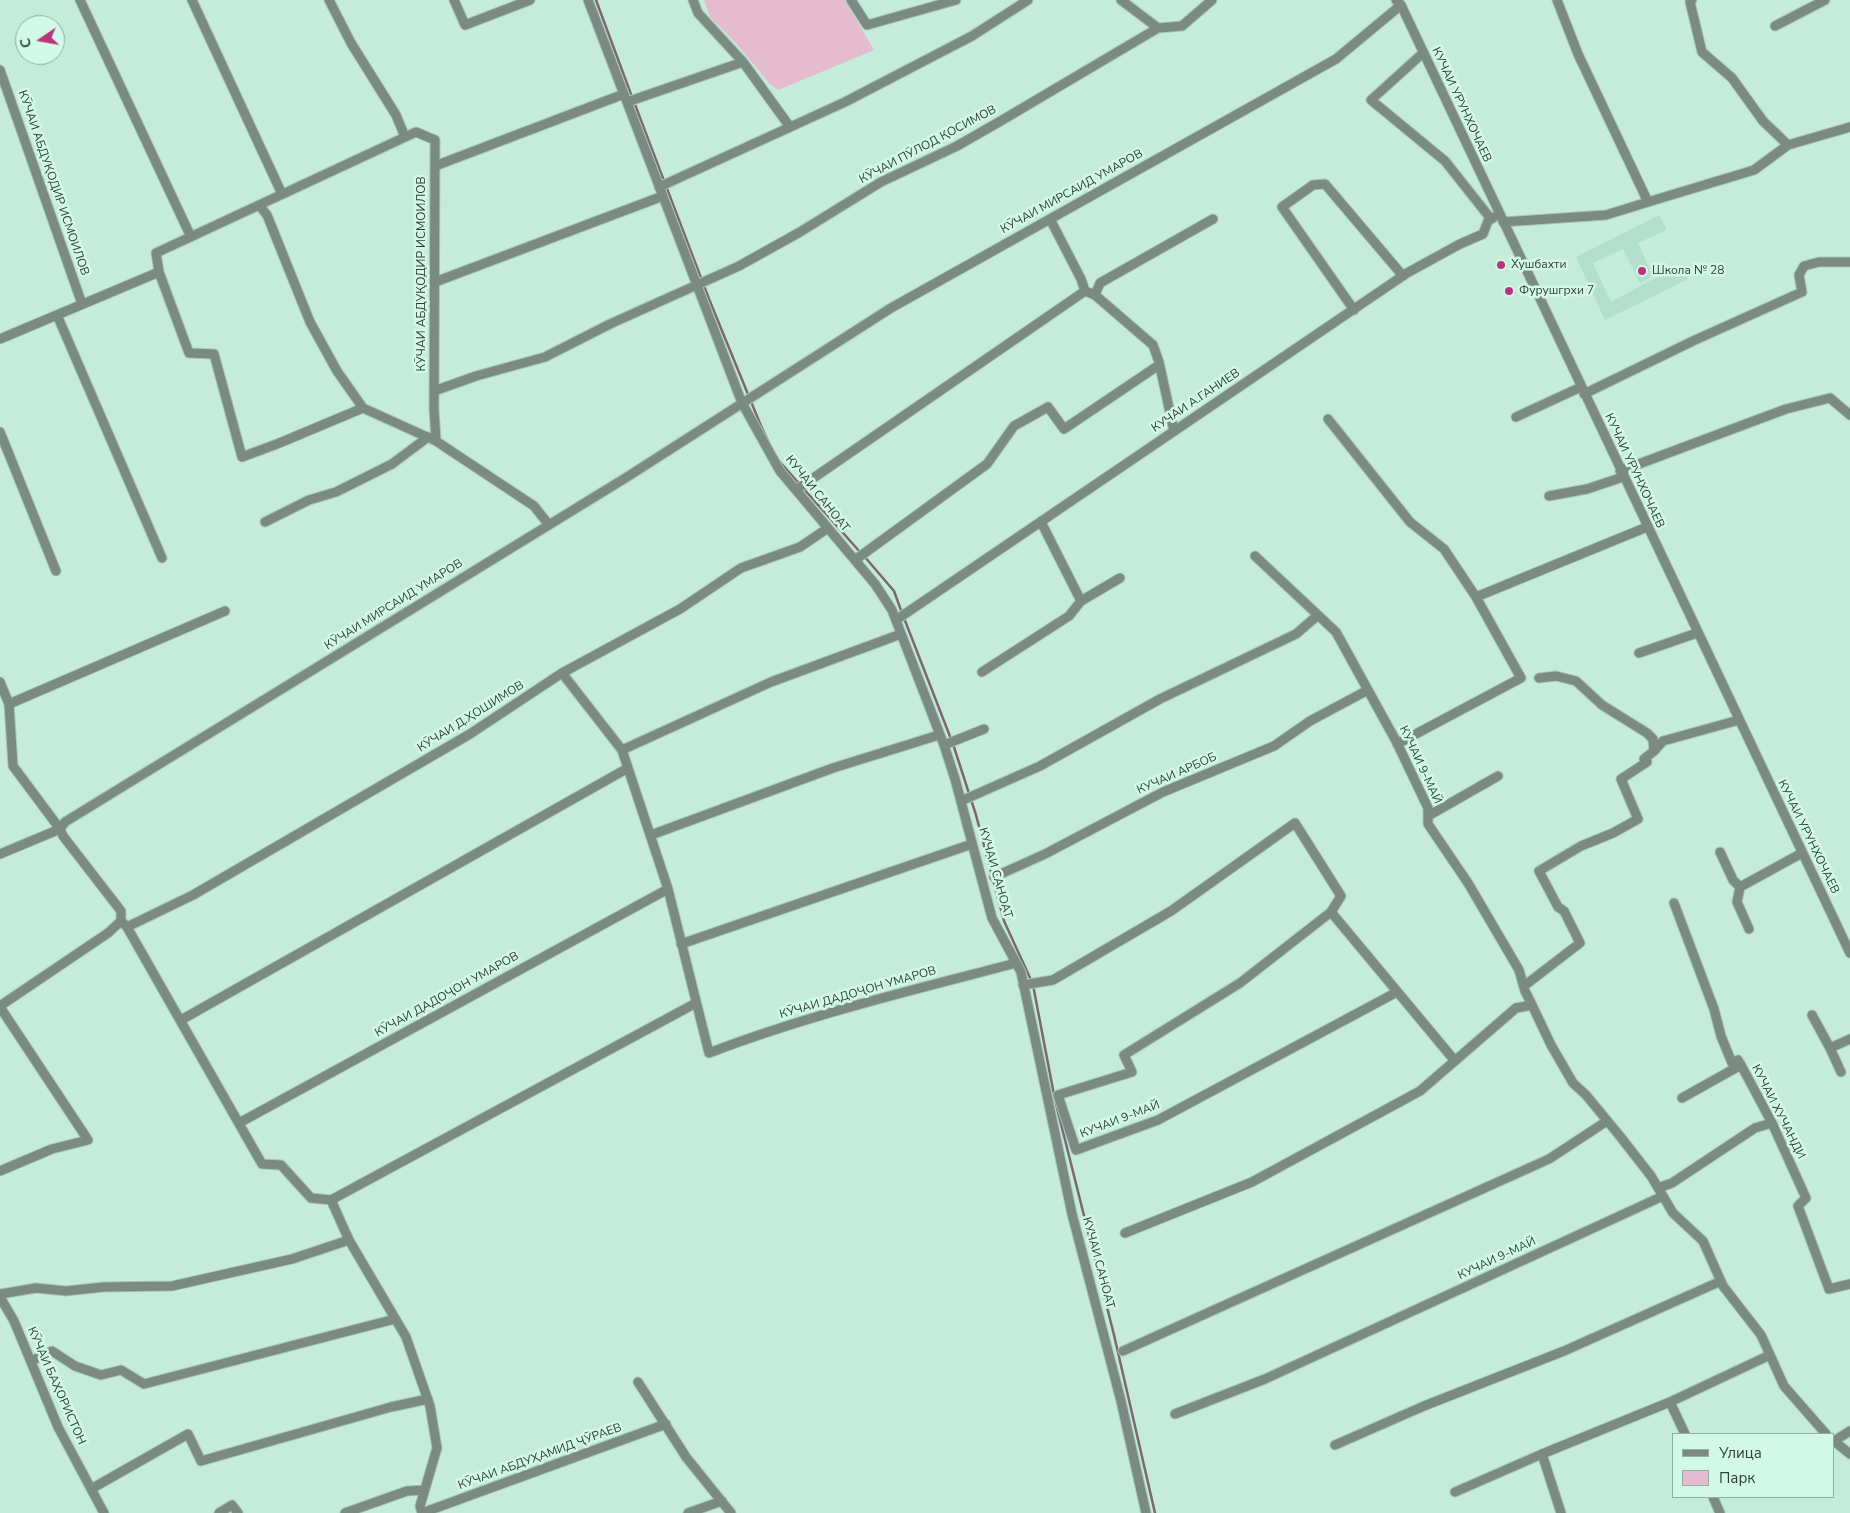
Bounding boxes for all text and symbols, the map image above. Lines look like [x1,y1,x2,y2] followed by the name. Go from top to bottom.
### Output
[15,15,65,65] north arrow
[16,36,36,50] text: С
[1428,45,1494,165] street label: КУЧАИ УРУНХОЧАЕВ
[14,88,92,278] street label: КӮЧАИ АБДУҚОДИР ИСМОИЛОВ
[857,103,999,187] street label: КӮЧАИ ПӮЛОД ҚОСИМОВ
[998,147,1146,237] street label: КӮЧАИ МИРСАИД УМАРОВ
[415,176,429,372] street label: КӮЧАИ АБДУҚОДИР ИСМОИЛОВ
[1511,258,1566,272] place label: Хушбахти
[1495,259,1507,271] marker: Хушбахти
[1652,264,1724,278] place label: Школа № 28
[1636,265,1648,277] marker: Школа № 28
[1519,284,1594,298] place label: Фурушгрхи 7
[1503,285,1515,297] marker: Фурушгрхи 7
[1149,366,1243,436] street label: КУЧАИ А.ГАНИЕВ
[1601,411,1667,531] street label: КУЧАИ УРУНХОЧАЕВ
[782,453,852,535] street label: КУЧАИ САНОАТ
[322,556,466,654] street label: КӮЧАИ МИРСАИД УМАРОВ
[415,678,527,756] street label: КӮЧАИ Д.ҲОШИМОВ
[1396,724,1444,806] street label: КУЧАИ 9-МАЙ
[1135,750,1219,798] street label: КУЧАИ АРБОБ
[1774,778,1842,896] street label: КУЧАИ УРУНХОЧАЕВ
[975,826,1015,920] street label: КУЧАИ САНОАТ
[373,949,521,1041] street label: КӮЧАИ ДАДОҶОН УМАРОВ
[778,964,938,1022] street label: КӮЧАИ ДАДОҶОН УМАРОВ
[1748,1062,1808,1162] street label: КУЧАИ ХУЧАНДИ
[1078,1098,1162,1142] street label: КУЧАИ 9-МАЙ
[1079,1216,1117,1310] street label: КУЧАИ САНОАТ
[1456,1235,1538,1283] street label: КУЧАИ 9-МАЙ
[23,1325,89,1447] street label: КӮЧАИ БАҲОРИСТОН
[456,1421,624,1493] street label: КӮЧАИ АБДУҲАМИД ҶӮРАЕВ
[1672,1433,1835,1498] legend
[1719,1443,1762,1463] text: Улица
[1719,1468,1755,1488] text: Парк

